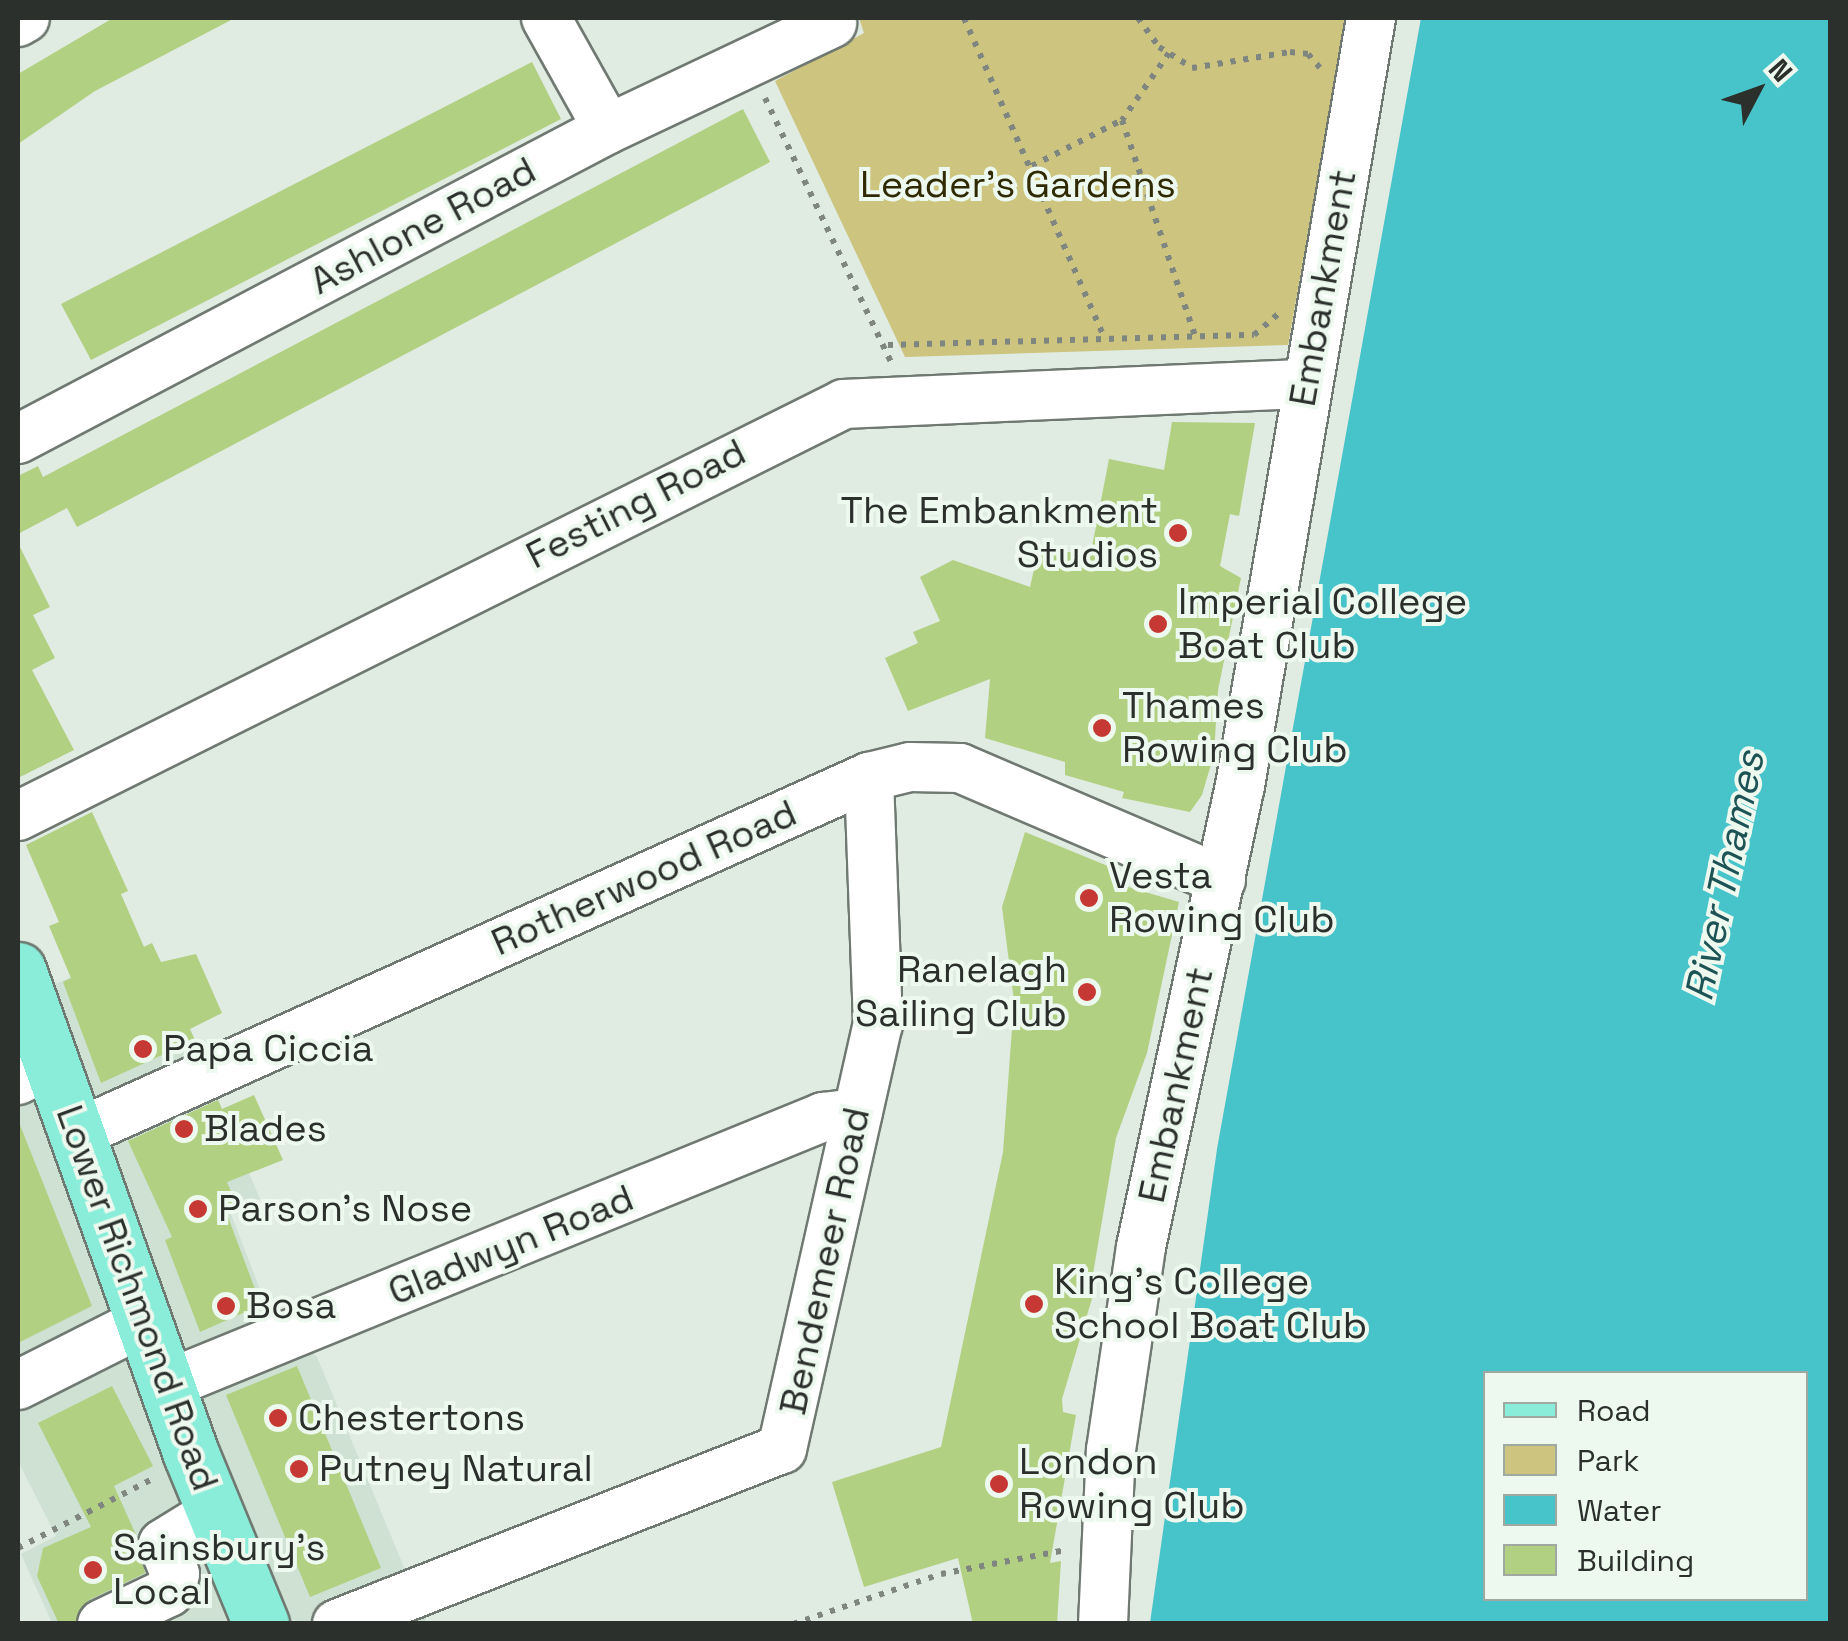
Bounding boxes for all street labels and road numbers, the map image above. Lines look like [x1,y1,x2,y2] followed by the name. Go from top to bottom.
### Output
[302,147,544,305] street label: Ashlone Road
[1280,166,1366,410] street label: Embankment
[519,429,753,579] street label: Festing Road
[485,790,803,966] street label: Rotherwood Road
[1129,963,1223,1207] street label: Embankment
[46,1099,228,1497] street label: Lower Richmond Road
[770,1103,880,1419] street label: Bendemeer Road
[382,1175,640,1315] street label: Gladwyn Road

